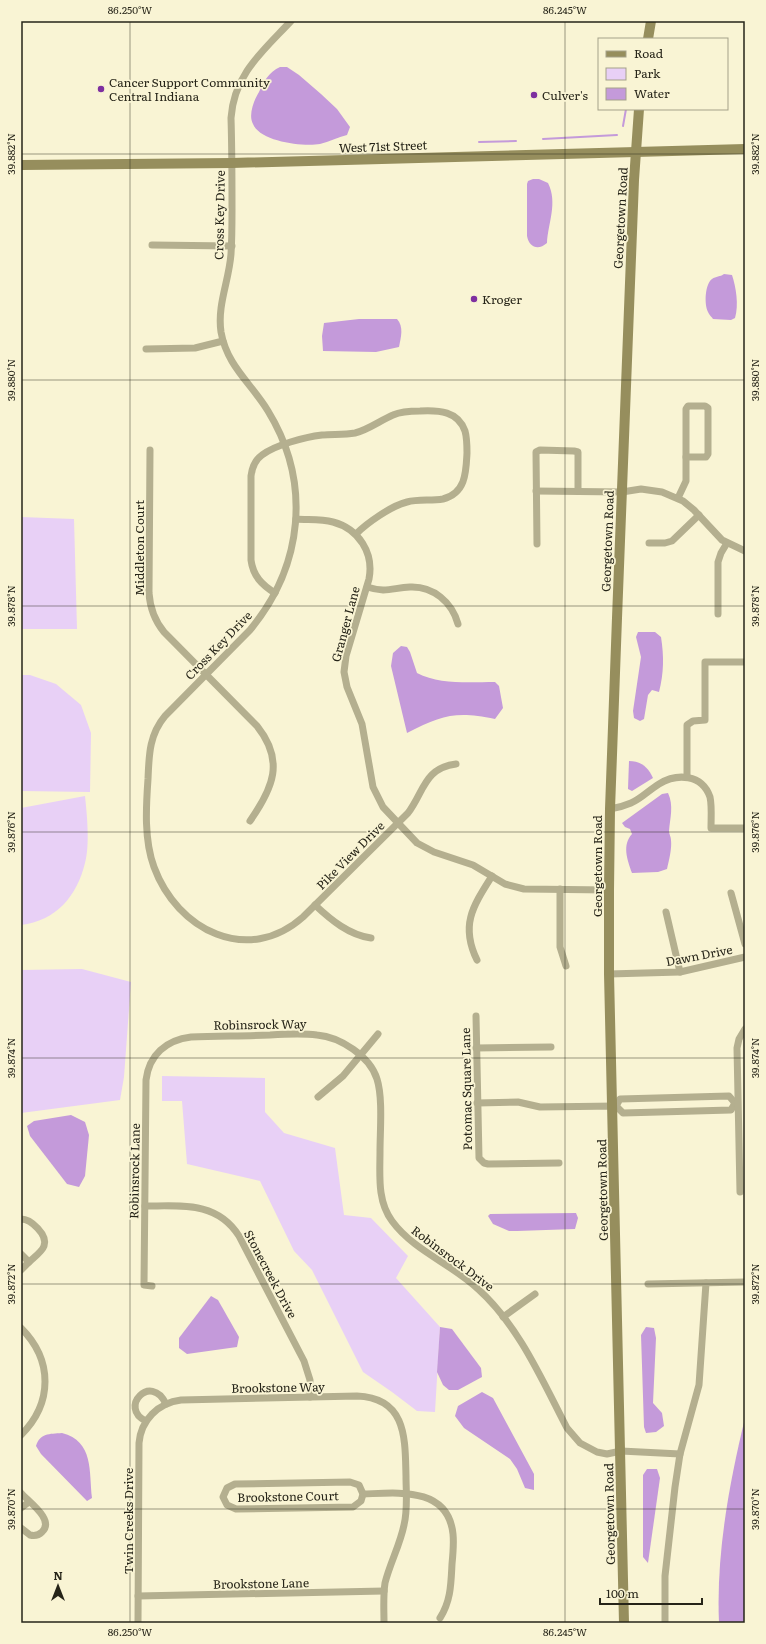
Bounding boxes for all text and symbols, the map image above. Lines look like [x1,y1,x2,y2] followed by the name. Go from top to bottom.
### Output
[108,2,152,17] text: 86.250°W
[543,2,587,17] text: 86.245°W
[598,38,728,110] legend
[634,44,664,62] text: Road
[634,64,661,82] text: Park
[109,73,270,105] place label: Cancer Support Community Central Indiana
[96,84,106,94] marker: Cancer Support Community Central Indiana
[634,84,670,102] text: Water
[542,86,588,104] place label: Culver's
[529,90,539,100] marker: Culver's
[3,133,18,175] text: 39.882°N
[747,133,762,175] text: 39.882°N
[338,135,428,157] street label: West 71st Street
[608,166,632,269] street label: Georgetown Road
[209,170,229,260] street label: Cross Key Drive
[482,290,522,308] place label: Kroger
[469,294,479,304] marker: Kroger
[3,359,18,401] text: 39.880°N
[747,359,762,401] text: 39.880°N
[596,489,618,592] street label: Georgetown Road
[130,500,148,596] street label: Middleton Court
[326,584,364,664] street label: Granger Lane
[3,585,18,627] text: 39.878°N
[747,585,762,627] text: 39.878°N
[180,606,256,684] street label: Cross Key Drive
[3,811,18,853] text: 39.876°N
[747,811,762,853] text: 39.876°N
[588,814,606,917] street label: Georgetown Road
[312,817,388,893] street label: Pike View Drive
[664,940,734,970] street label: Dawn Drive
[213,1014,307,1034] street label: Robinsrock Way
[456,1028,476,1150] street label: Potomac Square Lane
[3,1038,18,1078] text: 39.874°N
[747,1038,762,1078] text: 39.874°N
[124,1123,144,1219] street label: Robinsrock Lane
[592,1138,612,1241] street label: Georgetown Road
[408,1221,498,1295] street label: Robinsrock Drive
[240,1227,302,1321] street label: Stonecreek Drive
[3,1263,18,1305] text: 39.872°N
[747,1263,762,1305] text: 39.872°N
[231,1377,325,1397] street label: Brookstone Way
[599,1462,619,1565] street label: Georgetown Road
[119,1468,137,1574] street label: Twin Creeks Drive
[237,1486,339,1506] street label: Brookstone Court
[3,1488,18,1530] text: 39.870°N
[747,1488,762,1530] text: 39.870°N
[38,1566,78,1606] north arrow
[53,1567,63,1583] text: N
[213,1573,309,1593] street label: Brookstone Lane
[600,1580,702,1606] scale bar
[606,1584,639,1602] text: 100 m
[108,1624,152,1639] text: 86.250°W
[543,1624,587,1639] text: 86.245°W

